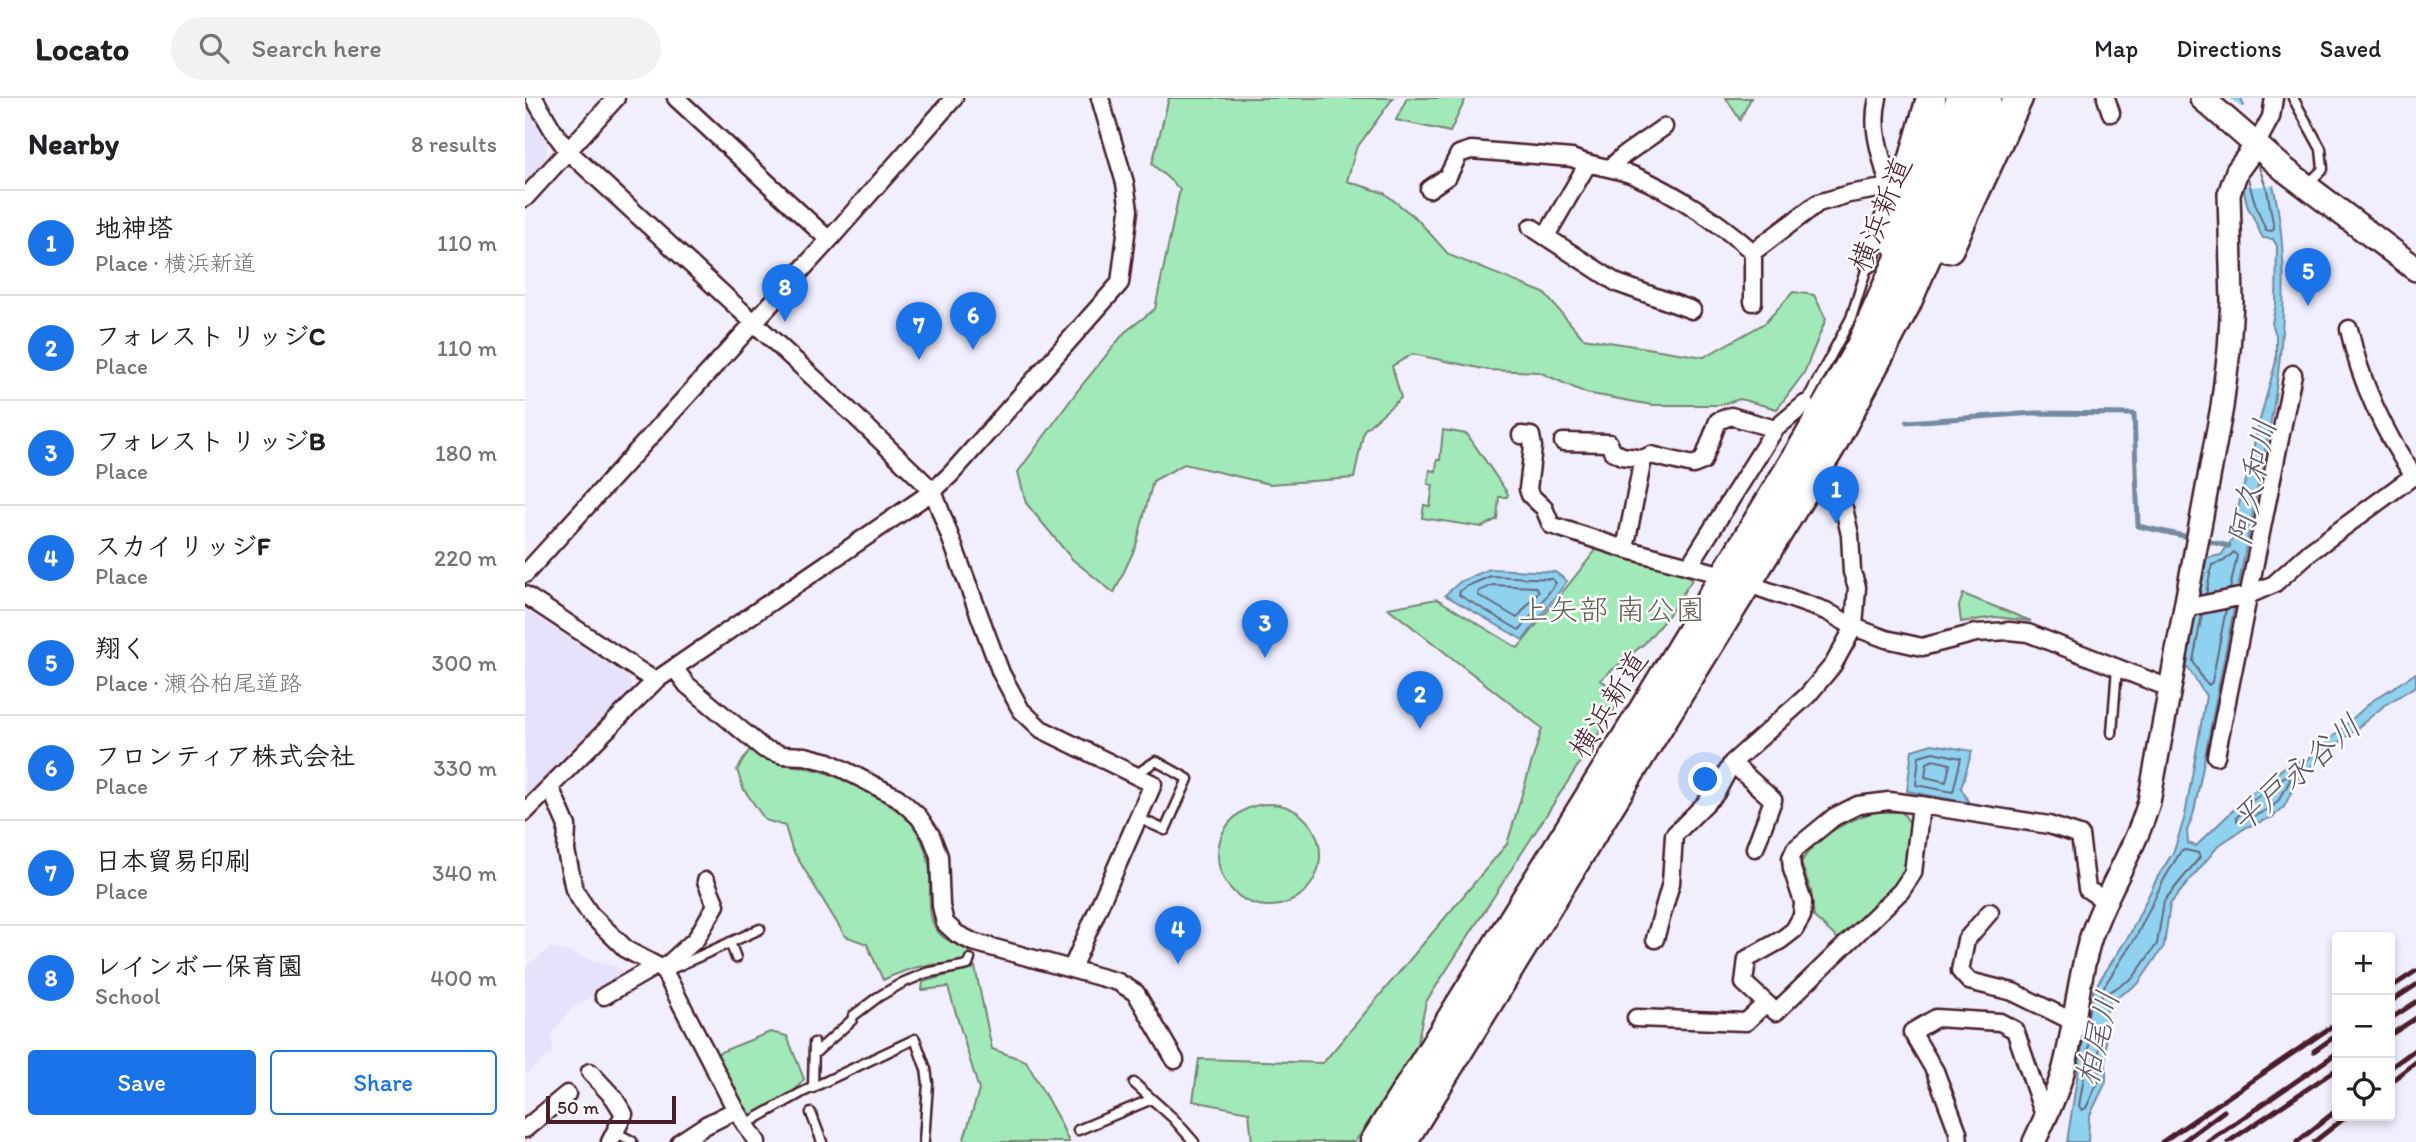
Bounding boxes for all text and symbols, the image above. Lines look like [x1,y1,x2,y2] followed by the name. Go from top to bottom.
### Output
[171,17,661,80] search box
[35,29,129,68] text: Locato
[195,29,233,67] icon: search
[251,32,382,64] text: Search here
[2094,34,2138,63] text: Map
[2176,34,2282,63] text: Directions
[2320,34,2381,63] text: Saved
[28,125,119,162] text: Nearby
[411,130,497,158] text: 8 results
[1840,151,1920,277] street label: 横浜新道
[95,212,173,244] text: 地神塔
[46,229,56,257] text: 1
[437,229,497,257] text: 110 m
[2285,248,2331,306] pin: 5
[95,249,256,277] text: Place · 横浜新道
[762,264,808,322] pin: 8
[950,292,996,350] pin: 6
[896,302,942,360] pin: 7
[95,320,326,352] text: フォレスト リッジC
[45,334,57,362] text: 2
[437,334,497,362] text: 110 m
[95,352,148,380] text: Place
[2220,415,2284,549] water label: 阿久和川
[95,425,326,457] text: フォレスト リッジB
[45,439,57,467] text: 3
[435,439,497,467] text: 180 m
[95,457,148,485] text: Place
[1813,466,1859,524] pin: 1
[95,530,270,562] text: スカイ リッジF
[44,544,58,572] text: 4
[434,544,497,572] text: 220 m
[95,562,148,590] text: Place
[1519,591,1705,628] park label: 上矢部 南公園
[1242,600,1288,658] pin: 3
[95,632,147,664] text: 翔く
[1561,643,1655,765] street label: 横浜新道
[45,649,57,677] text: 5
[432,649,497,677] text: 300 m
[95,669,302,697] text: Place · 瀬谷柏尾道路
[1397,671,1443,729] pin: 2
[2223,706,2369,840] water label: 平戸永谷川
[95,740,356,772] text: フロンティア株式会社
[45,754,57,782] text: 6
[433,754,497,782] text: 330 m
[1688,762,1722,796] your location
[95,772,148,800] text: Place
[95,845,251,877] text: 日本貿易印刷
[45,859,57,887] text: 7
[432,859,497,887] text: 340 m
[95,877,148,905] text: Place
[1155,906,1201,964] pin: 4
[2332,932,2395,1121] map controls
[2332,932,2395,995] button: +
[95,950,303,982] text: レインボー保育園
[45,964,57,992] text: 8
[430,964,497,992] text: 400 m
[95,982,160,1010] text: School
[2067,987,2127,1089] water label: 柏尾川
[2332,995,2395,1058] button: −
[28,1050,256,1115] button: Save
[270,1050,497,1115] button: Share
[2332,1058,2395,1121] button: locate
[546,1093,675,1125] scale bar
[557,1096,599,1119] text: 50 m

